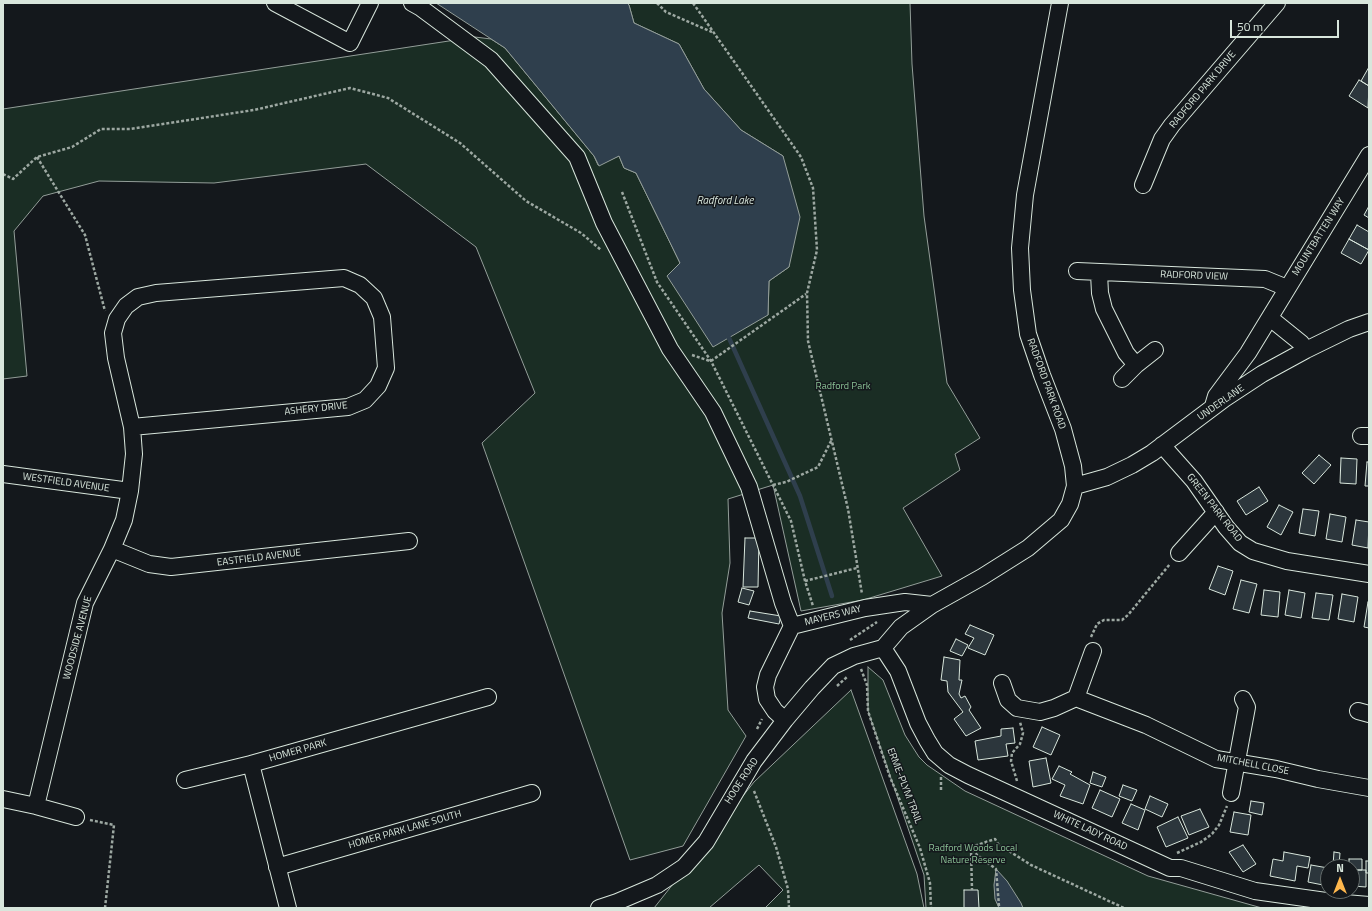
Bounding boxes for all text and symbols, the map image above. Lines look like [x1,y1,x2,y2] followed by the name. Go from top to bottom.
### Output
[1232,12,1341,38] scale bar
[1237,17,1263,36] text: 50 m
[1167,49,1239,131] street label: RADFORD PARK DRIVE
[696,194,754,208] water label: Radford Lake
[1290,196,1348,278] street label: MOUNTBATTEN WAY
[1160,269,1228,283] street label: RADFORD VIEW
[1024,337,1068,431] street label: RADFORD PARK ROAD
[816,381,870,393] park label: Radford Park
[1195,382,1247,424] street label: UNDERLANE
[284,400,348,418] street label: ASHERY DRIVE
[22,471,110,495] street label: WESTFIELD AVENUE
[1184,472,1244,544] street label: GREEN PARK ROAD
[216,547,302,569] street label: EASTFIELD AVENUE
[61,595,95,681] street label: WOODSIDE AVENUE
[803,603,863,629] street label: MAYERS WAY
[268,737,328,765] street label: HOMER PARK
[884,746,924,826] street label: ERME-PLYM TRAIL
[1216,752,1290,778] street label: MITCHELL CLOSE
[723,756,761,806] street label: HOOE ROAD
[347,808,463,852] street label: HOMER PARK LANE SOUTH
[1051,809,1129,853] street label: WHITE LADY ROAD
[929,843,1017,866] park label: Radford Woods Local Nature Reserve
[1320,859,1360,899] north arrow
[1336,860,1344,876] text: N

